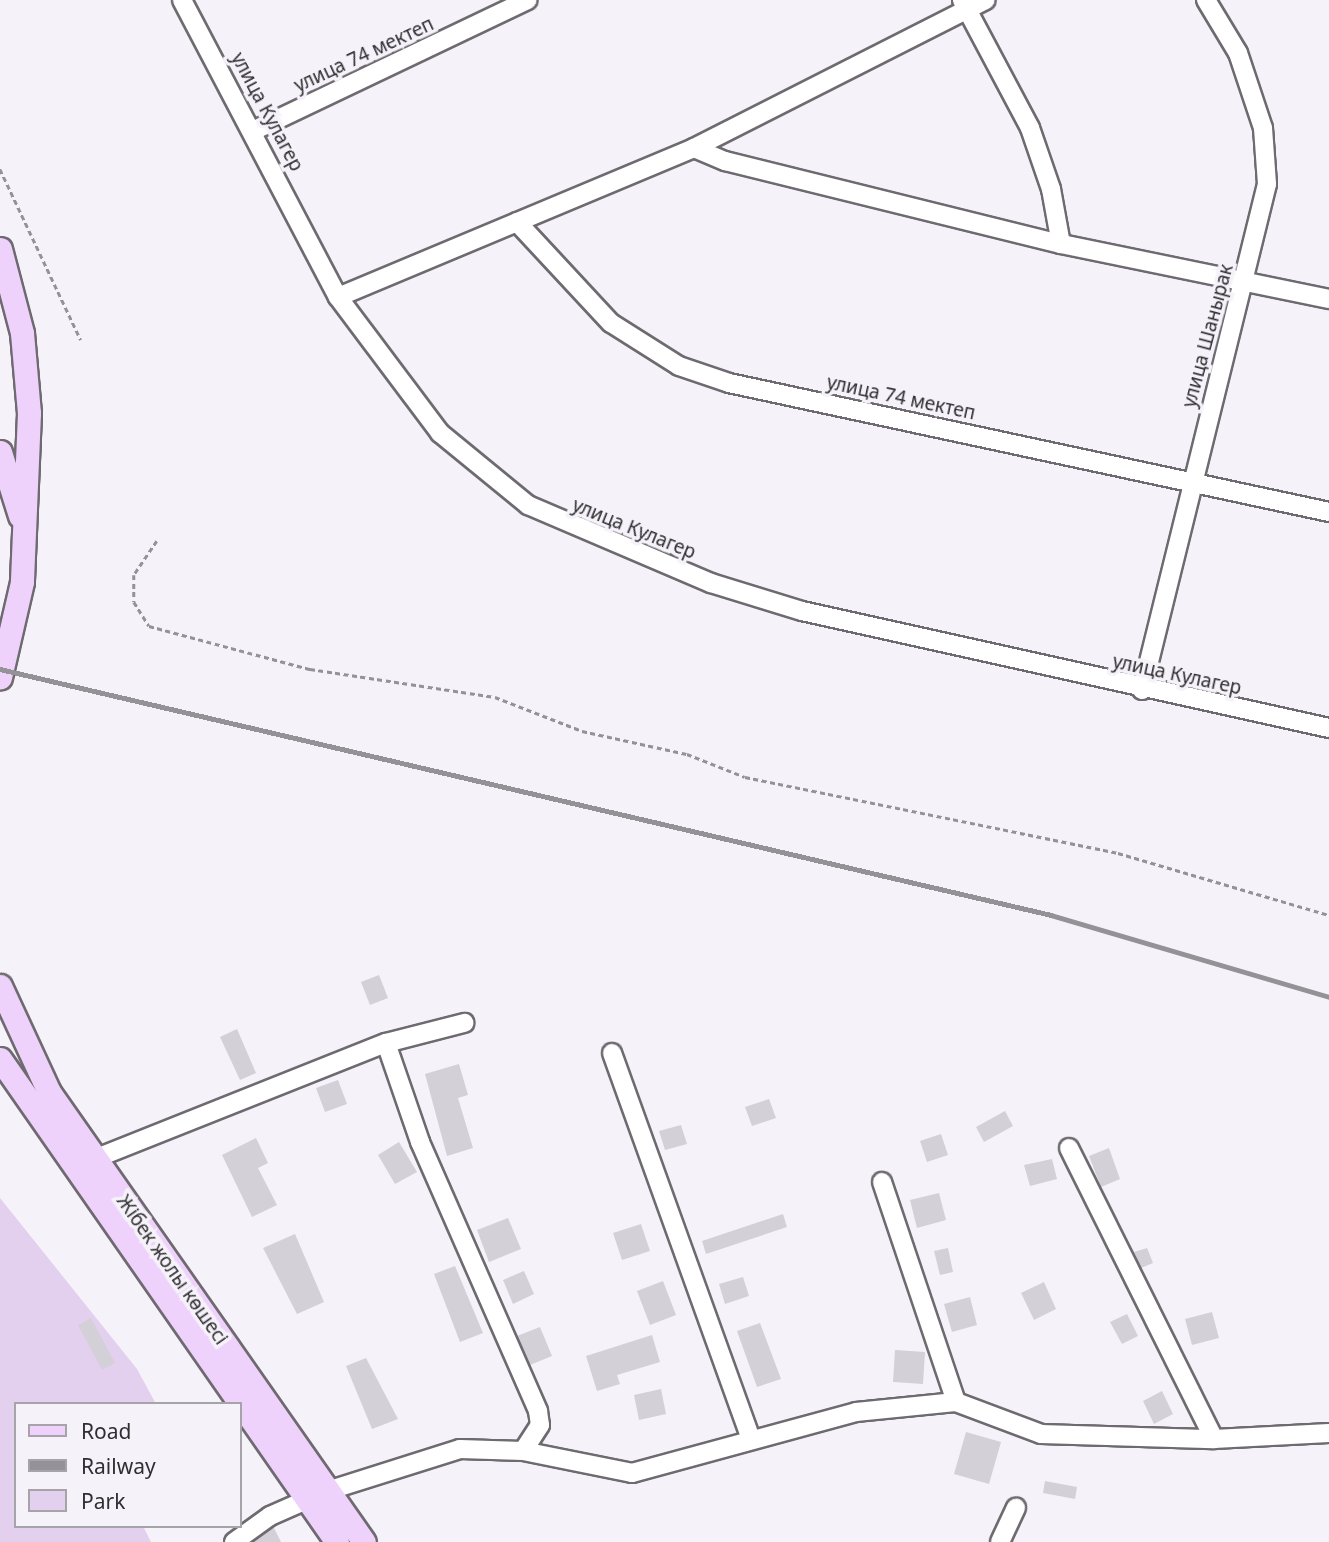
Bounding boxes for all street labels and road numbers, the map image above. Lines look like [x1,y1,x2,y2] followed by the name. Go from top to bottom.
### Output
[291,13,437,97] street label: улица 74 мектеп
[226,49,308,175] street label: улица Кулагер
[1178,262,1238,410] street label: улица Шанырак
[825,371,977,425] street label: улица 74 мектеп
[569,494,699,564] street label: улица Кулагер
[1111,650,1243,700] street label: улица Кулагер
[112,1191,232,1349] street label: Жібек жолы көшесі

